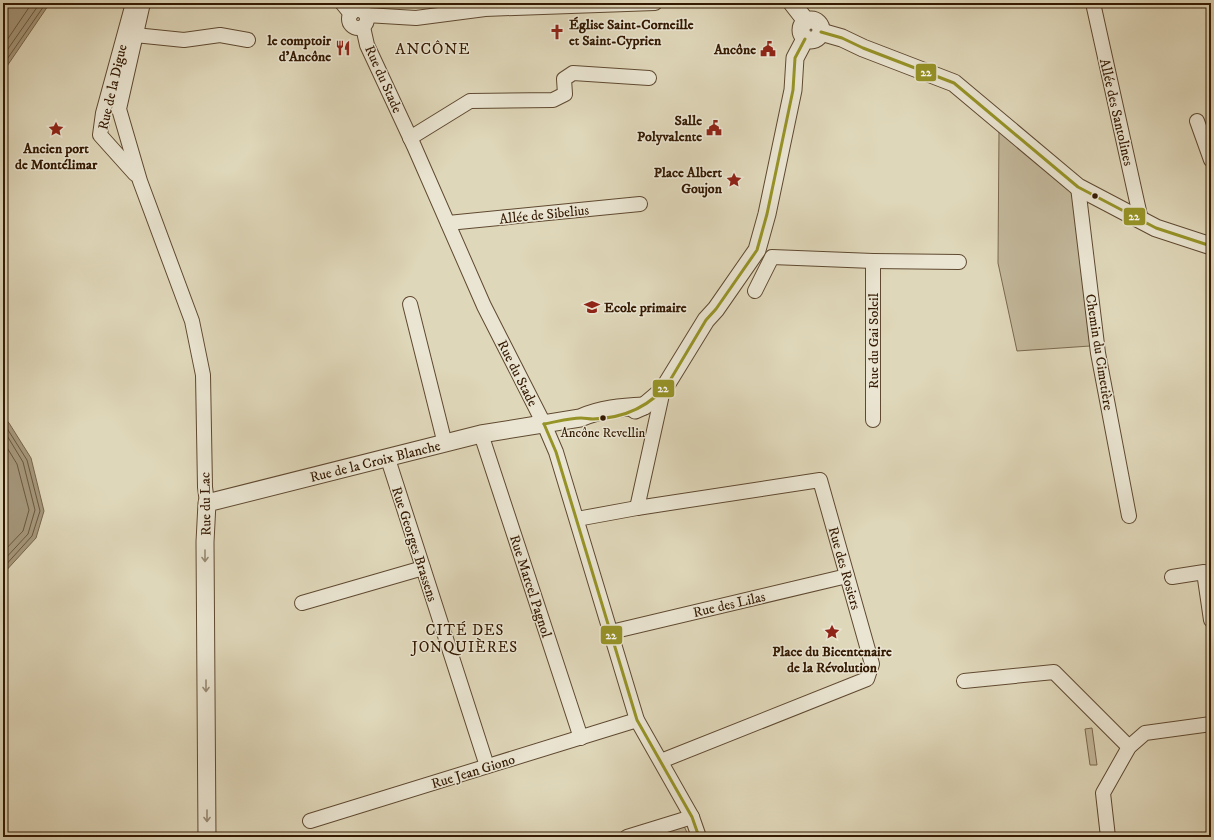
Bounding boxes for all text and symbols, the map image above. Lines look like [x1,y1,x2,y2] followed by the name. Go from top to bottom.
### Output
[569,16,694,50] place label: Église Saint-Corneille et Saint-Cyprien
[548,23,566,41] church icon: Église Saint-Corneille et Saint-Cyprien
[267,32,332,66] place label: le comptoir d'Ancône
[334,39,352,57] restaurant icon: le comptoir d'Ancône
[395,39,471,59] district label: ANCÔNE
[759,40,777,58] public building icon: Ancône
[713,41,756,59] place label: Ancône
[94,43,132,132] street label: Rue de la Digue
[360,43,406,116] street label: Rue du Stade
[1095,57,1137,168] street label: Allée des Santolines
[915,63,937,82] line badge: 22
[921,66,932,80] text: 22
[637,112,702,146] place label: Salle Polyvalente
[705,119,723,137] public building icon: Salle Polyvalente
[47,120,65,138] place icon: Ancien port de Montélimar
[15,140,98,174] place label: Ancien port de Montélimar
[654,164,723,198] place label: Place Albert Goujon
[725,171,743,189] place icon: Place Albert Goujon
[1090,191,1100,201] unlabelled marker
[498,201,590,229] street label: Allée de Sibelius
[1123,207,1146,226] line badge: 22
[1129,210,1140,224] text: 22
[865,292,883,389] street label: Rue du Gai Soleil
[1081,293,1117,412] street label: Chemin du Cimetière
[583,298,601,316] school or university icon: Ecole primaire
[604,299,687,317] place label: Ecole primaire
[493,337,542,410] street label: Rue du Stade
[652,379,675,398] line badge: 22
[658,382,669,396] text: 22
[598,413,608,423] marker: Ancône Revellin
[561,425,646,441] place label: Ancône Revellin
[308,437,443,487] street label: Rue de la Croix Blanche
[196,472,216,536] street label: Rue du Lac
[387,485,441,604] street label: Rue Georges Brassens
[824,525,865,612] street label: Rue des Rosiers
[505,533,555,641] street label: Rue Marcel Pagnol
[201,549,209,562] one-way arrow
[691,588,768,622] street label: Rue des Lilas
[410,621,518,657] district label: CITÉ DES JONQUIÈRES
[823,623,841,641] place icon: Place du Bicentenaire de la Révolution
[600,625,623,645] line badge: 22
[606,629,617,643] text: 22
[772,643,892,677] place label: Place du Bicentenaire de la Révolution
[202,679,210,692] one-way arrow
[429,751,517,793] street label: Rue Jean Giono
[203,809,211,822] one-way arrow

